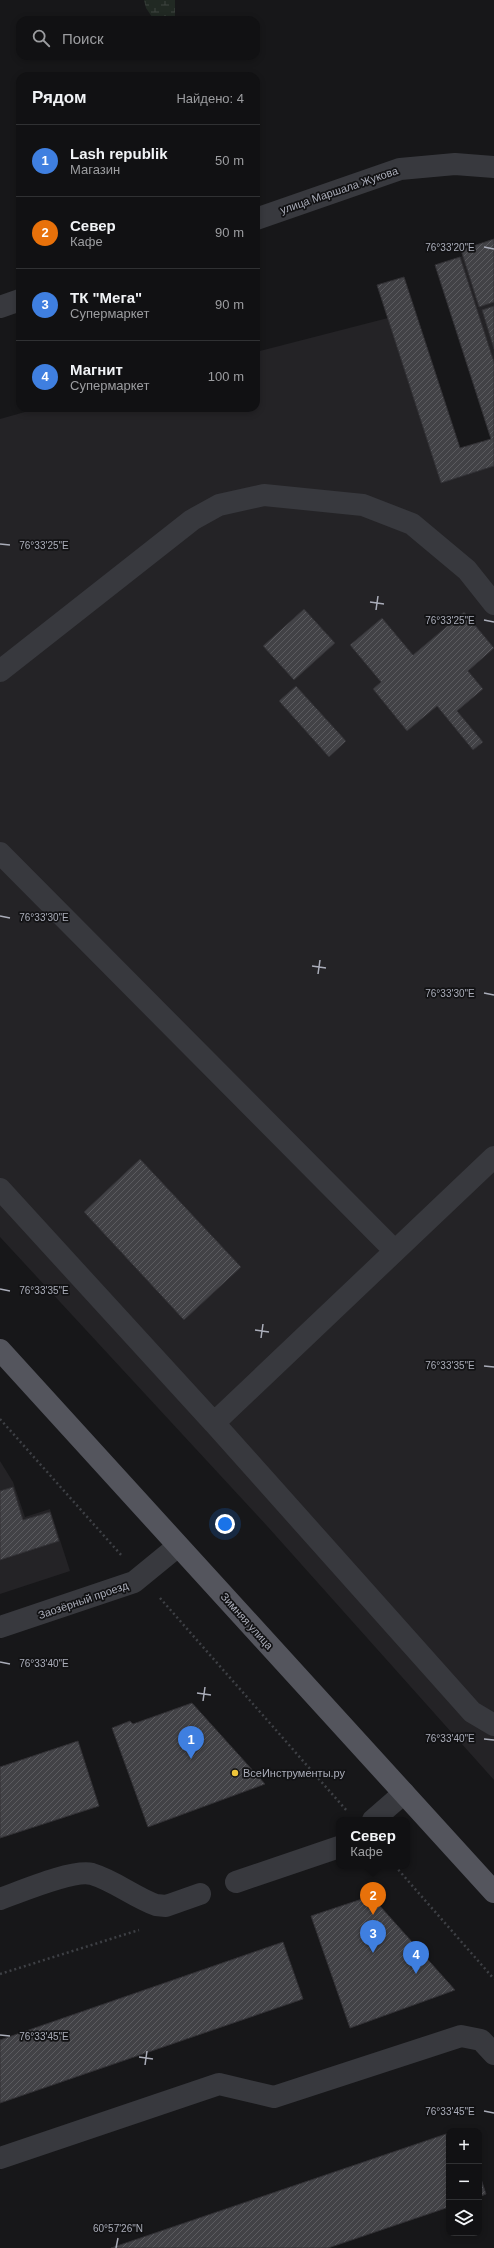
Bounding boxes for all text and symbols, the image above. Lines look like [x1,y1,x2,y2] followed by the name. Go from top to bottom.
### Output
[16,16,260,60] search box
[30,27,52,49] icon: search
[62,30,104,47] text: Поиск
[32,88,87,107] text: Рядом
[176,91,244,106] text: Найдено: 4
[70,145,168,162] text: Lash republik
[41,153,49,168] text: 1
[215,153,244,168] text: 50 m
[70,162,120,177] text: Магазин
[279,164,400,216] street label: улица Маршала Жукова
[70,217,116,234] text: Север
[41,225,49,240] text: 2
[215,225,244,240] text: 90 m
[70,234,103,249] text: Кафе
[425,242,475,253] text: 76°33'20"E
[70,289,142,306] text: ТК "Мега"
[41,297,49,312] text: 3
[215,297,244,312] text: 90 m
[70,306,149,321] text: Супермаркет
[70,361,123,378] text: Магнит
[41,369,49,384] text: 4
[208,369,244,384] text: 100 m
[70,378,149,393] text: Супермаркет
[19,540,69,551] text: 76°33'25"E
[425,615,475,626] text: 76°33'25"E
[19,912,69,923] text: 76°33'30"E
[425,988,475,999] text: 76°33'30"E
[19,1285,69,1296] text: 76°33'35"E
[425,1360,475,1371] text: 76°33'35"E
[215,1514,235,1534] your location
[36,1579,130,1621] street label: Заозёрный проезд
[219,1590,276,1652] street label: Зимняя улица
[19,1658,69,1669] text: 76°33'40"E
[178,1726,204,1759] pin: 1
[425,1733,475,1744] text: 76°33'40"E
[243,1767,346,1779] place label: ВсеИнструменты.ру
[230,1768,240,1778] marker: ВсеИнструменты.ру
[336,1817,410,1869] popup
[350,1827,396,1844] text: Север
[350,1844,383,1859] text: Кафе
[360,1882,386,1915] pin: 2
[360,1920,386,1953] pin: 3
[403,1941,429,1974] pin: 4
[19,2031,69,2042] text: 76°33'45"E
[425,2106,475,2117] text: 76°33'45"E
[446,2128,482,2236] map controls
[446,2128,482,2164] button: +
[446,2164,482,2200] button: −
[446,2200,482,2236] button: layers
[93,2223,143,2234] text: 60°57'26"N

